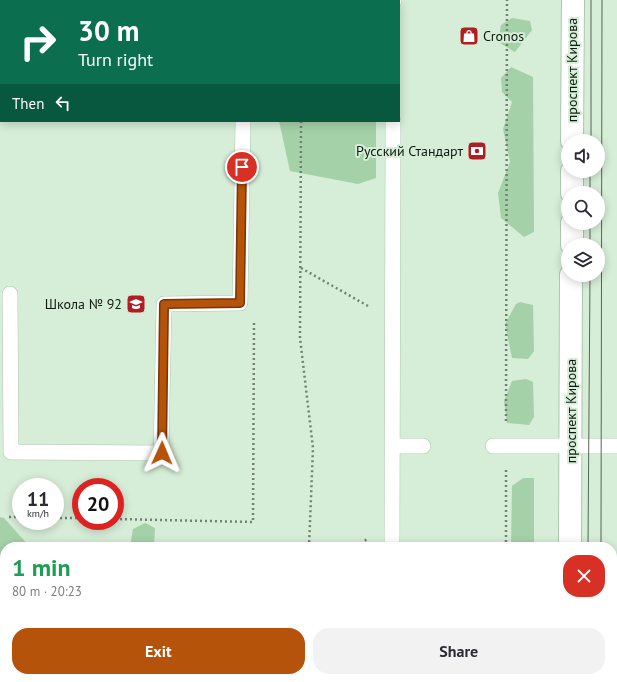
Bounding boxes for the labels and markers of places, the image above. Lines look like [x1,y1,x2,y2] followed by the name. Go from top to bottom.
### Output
[458,25,480,47] shop icon: Cronos
[483,27,524,45] place label: Cronos
[466,140,488,162] bank icon: Русский Стандарт
[356,142,463,160] place label: Русский Стандарт
[225,150,259,184] pin
[125,293,147,315] school or university icon: Школа № 92
[45,295,122,313] place label: Школа № 92

